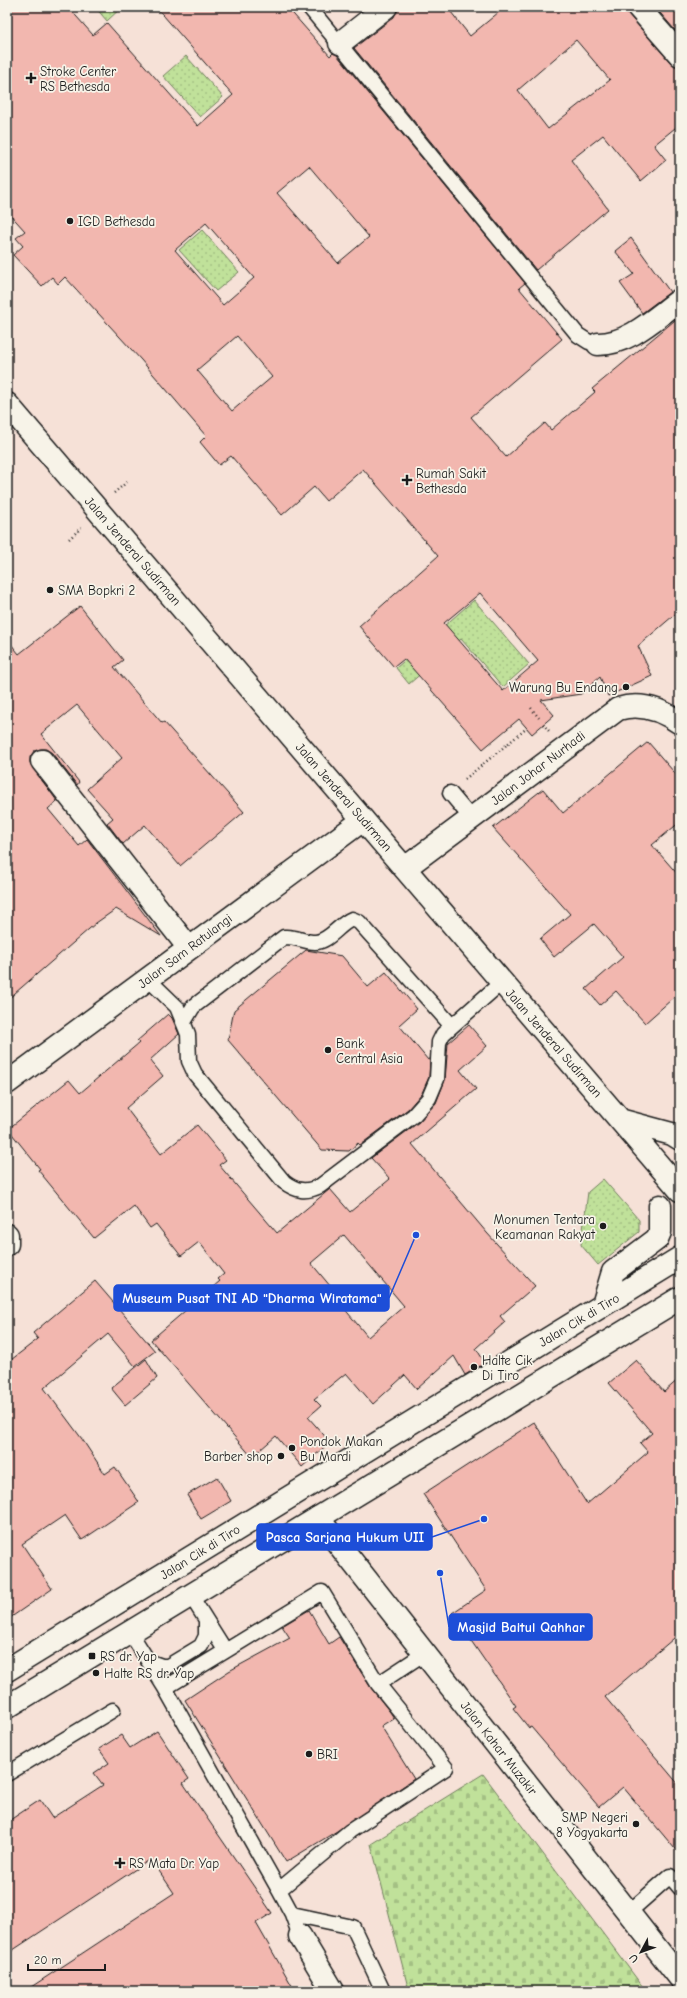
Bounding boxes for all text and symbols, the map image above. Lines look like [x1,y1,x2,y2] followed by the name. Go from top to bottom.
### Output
[40,64,117,94] place label: Stroke Center RS Bethesda
[25,72,37,84] marker: Stroke Center RS Bethesda
[78,214,155,229] place label: IGD Bethesda
[65,216,75,226] marker: IGD Bethesda
[416,466,487,496] place label: Rumah Sakit Bethesda
[401,474,413,486] marker: Rumah Sakit Bethesda
[82,494,184,608] street label: Jalan Jenderal Sudirman
[58,583,136,598] place label: SMA Bopkri 2
[45,585,55,595] marker: SMA Bopkri 2
[509,680,618,695] place label: Warung Bu Endang
[621,682,631,692] marker: Warung Bu Endang
[488,728,588,808] street label: Jalan Johar Nurhadi
[293,740,395,854] street label: Jalan Jenderal Sudirman
[135,911,235,991] street label: Jalan Sam Ratulangi
[503,986,605,1100] street label: Jalan Jenderal Sudirman
[336,1036,403,1066] place label: Bank Central Asia
[323,1045,333,1055] marker: Bank Central Asia
[493,1212,596,1242] place label: Monumen Tentara Keamanan Rakyat
[598,1221,608,1231] marker: Monumen Tentara Keamanan Rakyat
[114,1285,389,1311] callout: Museum Pusat TNI AD "Dharma Wiratama"
[122,1290,382,1307] text: Museum Pusat TNI AD "Dharma Wiratama"
[536,1290,622,1350] street label: Jalan Cik di Tiro
[482,1353,533,1383] place label: Halte Cik Di Tiro
[469,1362,479,1372] marker: Halte Cik Di Tiro
[300,1434,383,1464] place label: Pondok Makan Bu Mardi
[287,1443,297,1453] marker: Pondok Makan Bu Mardi
[204,1449,273,1464] place label: Barber shop
[276,1451,286,1461] marker: Barber shop
[157,1521,243,1582] street label: Jalan Cik di Tiro
[257,1524,432,1550] callout: Pasca Sarjana Hukum UII
[266,1529,425,1546] text: Pasca Sarjana Hukum UII
[449,1614,592,1640] callout: Masjid Baitul Qahhar
[457,1619,585,1636] text: Masjid Baitul Qahhar
[100,1649,157,1664] place label: RS dr. Yap
[87,1651,97,1661] marker: RS dr. Yap
[104,1666,194,1681] place label: Halte RS dr. Yap
[91,1668,101,1678] marker: Halte RS dr. Yap
[458,1698,541,1799] street label: Jalan Kahar Muzakir
[317,1747,338,1762] place label: BRI
[304,1749,314,1759] marker: BRI
[556,1810,628,1840] place label: SMP Negeri 8 Yogyakarta
[631,1819,641,1829] marker: SMP Negeri 8 Yogyakarta
[129,1856,219,1871] place label: RS Mata Dr. Yap
[114,1857,126,1869] marker: RS Mata Dr. Yap
[621,1932,661,1972] north arrow
[28,1946,105,1972] scale bar
[627,1951,641,1965] text: U
[34,1953,62,1967] text: 20 m

